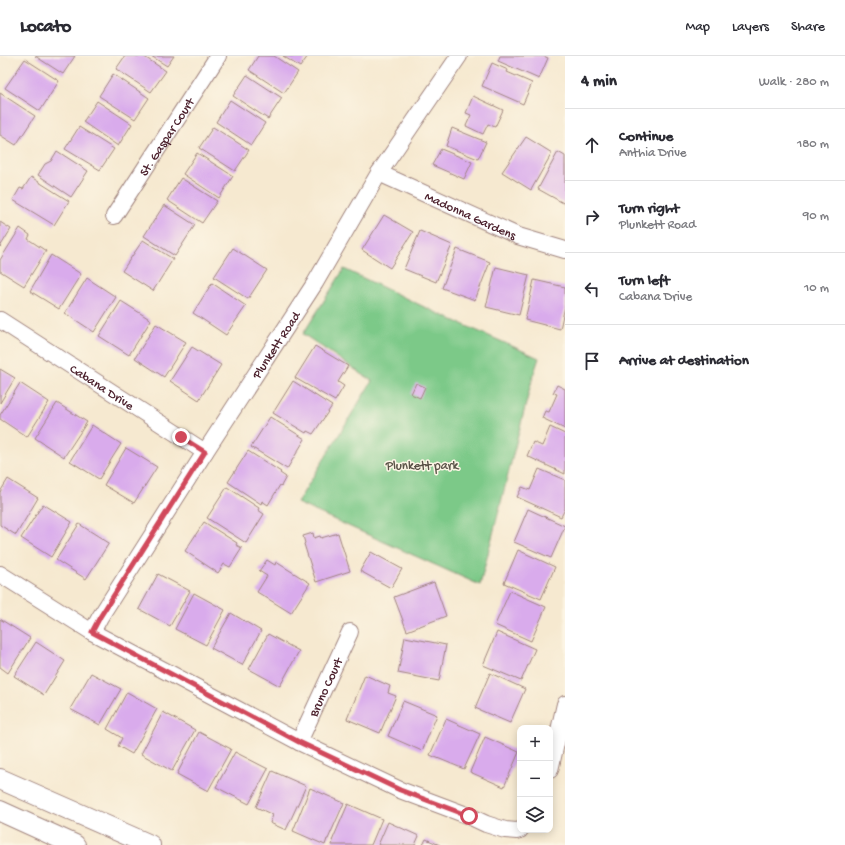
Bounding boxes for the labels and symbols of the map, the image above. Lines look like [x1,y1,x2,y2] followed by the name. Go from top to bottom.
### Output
[137,95,200,179] street label: St. Gaspar Court
[422,190,519,245] street label: Madonna Gardens
[249,308,305,383] street label: Plunkett Road
[66,362,136,414] street label: Cabana Drive
[172,428,190,446] route end
[385,459,459,474] park label: Plunkett park
[306,654,348,720] street label: Bruno Court
[460,807,478,825] route start

